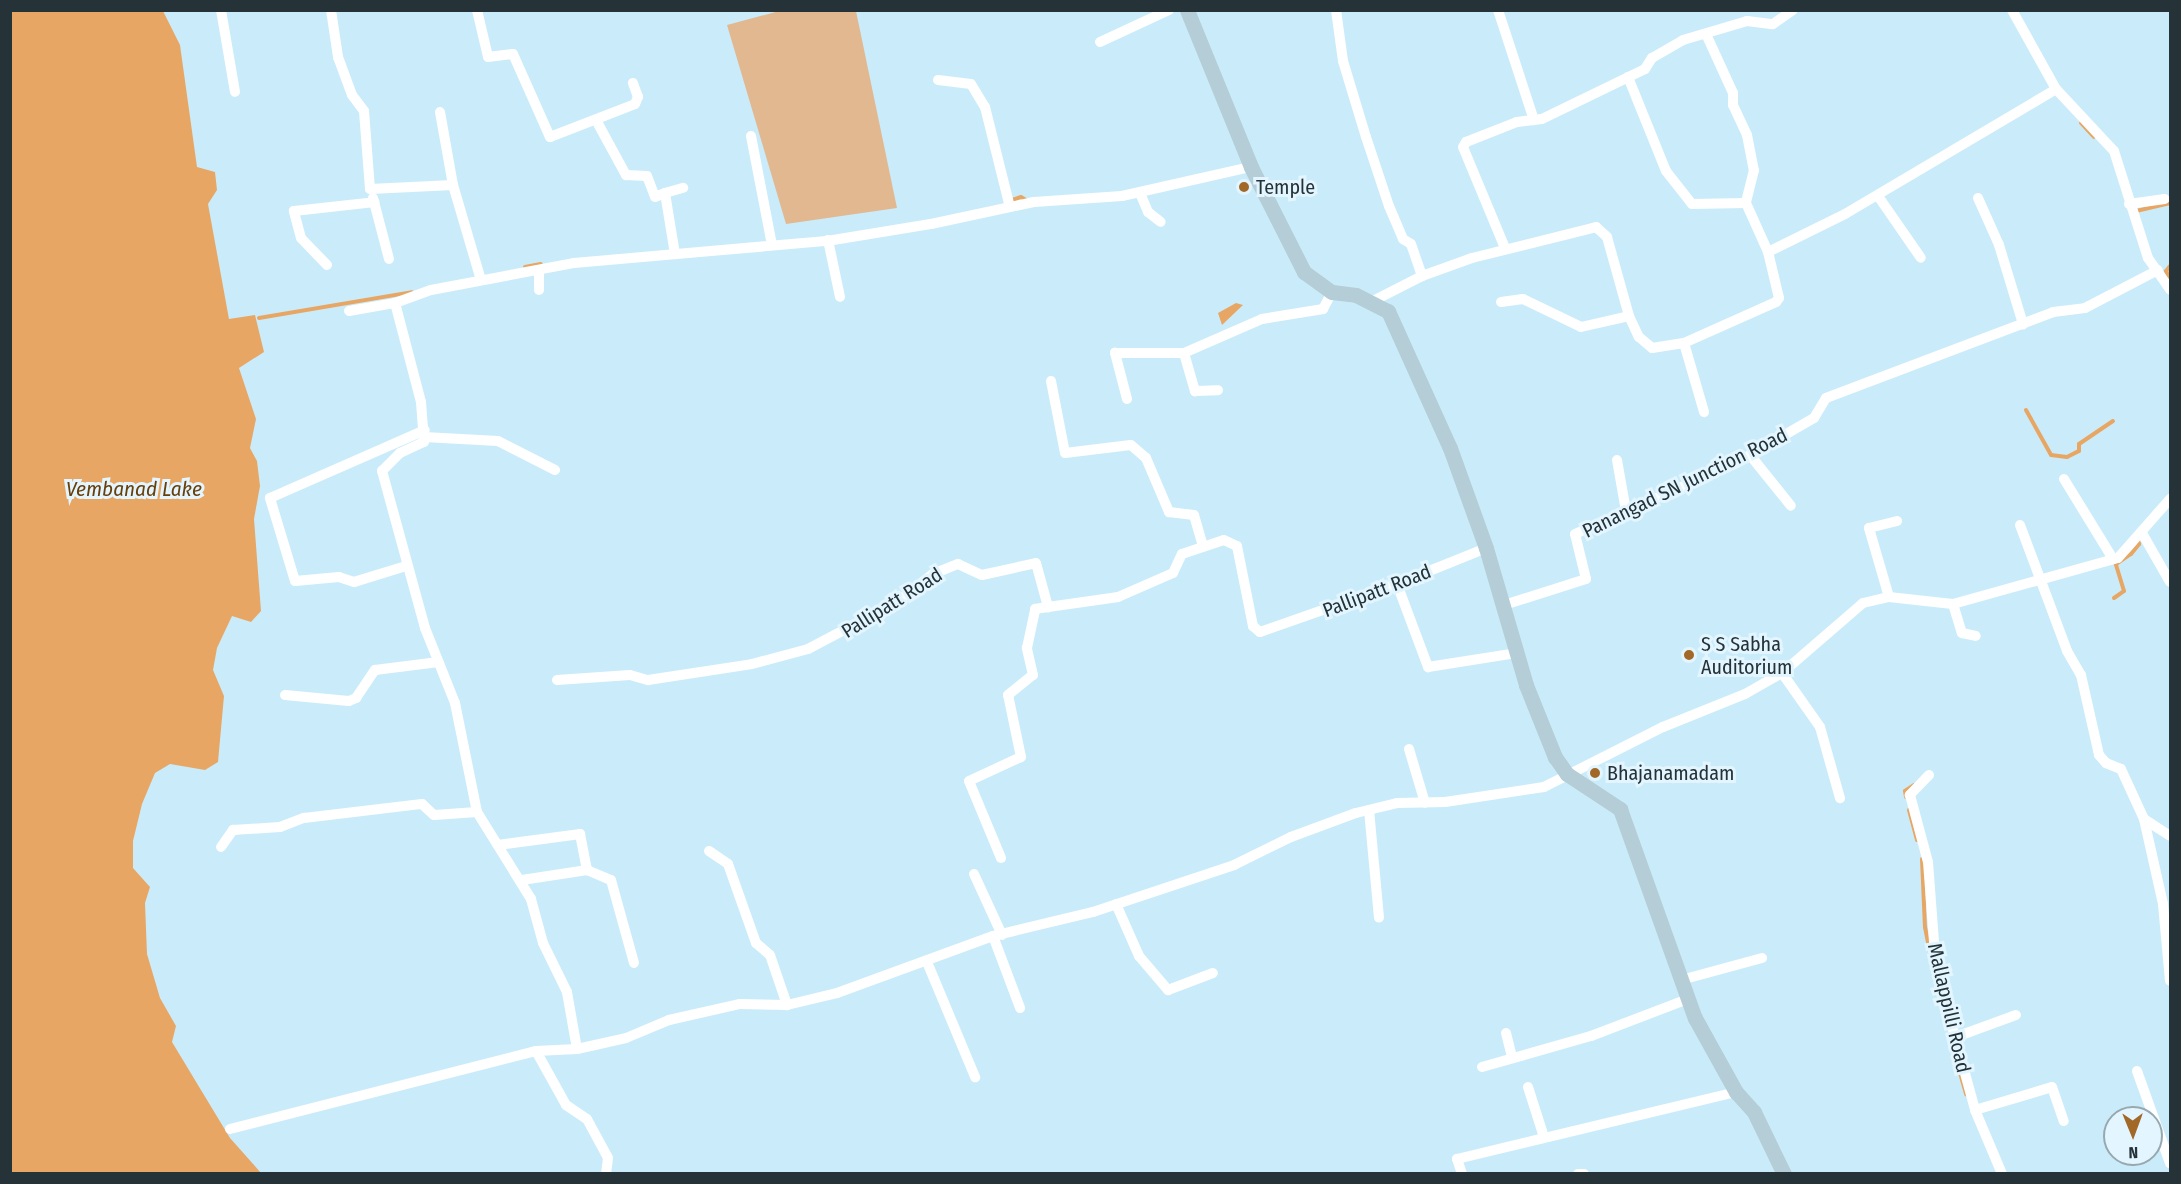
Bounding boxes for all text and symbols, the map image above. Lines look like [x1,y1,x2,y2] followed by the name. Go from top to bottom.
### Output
[1256,175,1315,199] place label: Temple
[1237,180,1251,194] marker: Temple
[1579,423,1791,543] street label: Panangad SN Junction Road
[66,476,202,502] water label: Vembanad Lake
[1319,559,1435,623] street label: Pallipatt Road
[837,563,947,643] street label: Pallipatt Road
[1701,632,1792,679] place label: S S Sabha Auditorium
[1682,648,1696,662] marker: S S Sabha Auditorium
[1607,761,1734,785] place label: Bhajanamadam
[1588,766,1602,780] marker: Bhajanamadam
[1922,941,1976,1075] street label: Mallappilli Road
[2103,1106,2163,1166] north arrow
[2128,1143,2138,1162] text: N

